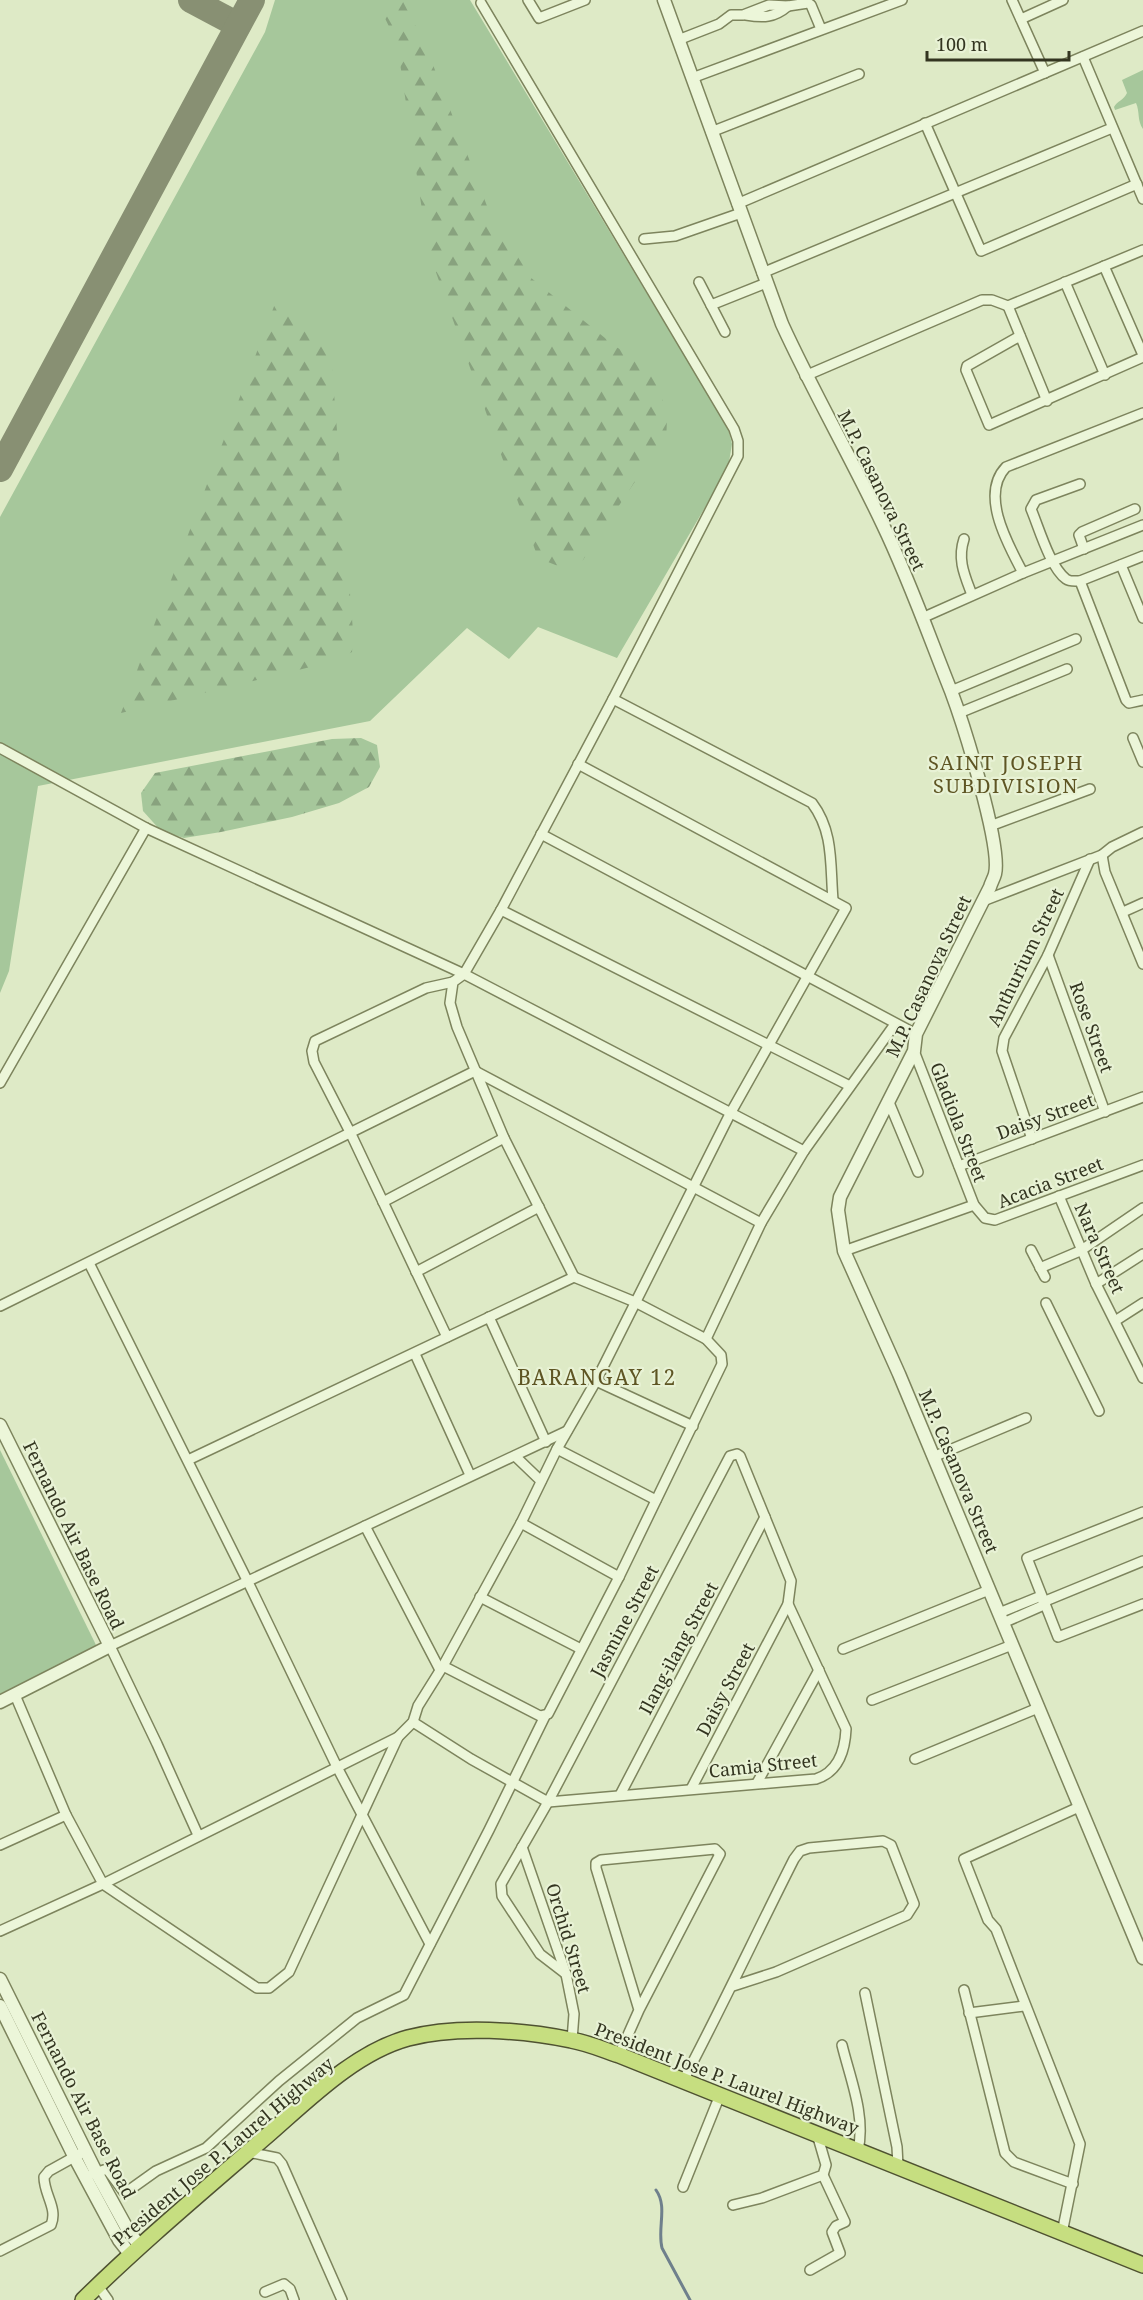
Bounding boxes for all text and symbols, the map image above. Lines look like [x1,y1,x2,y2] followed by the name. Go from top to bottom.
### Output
[927,24,1070,62] scale bar
[936,32,988,56] text: 100 m
[833,406,931,574] street label: M.P. Casanova Street
[928,749,1084,799] district label: SAINT JOSEPH SUBDIVISION
[981,884,1069,1030] street label: Anthurium Street
[880,891,976,1061] street label: M.P. Casanova Street
[1065,978,1119,1076] street label: Rose Street
[925,1059,993,1185] street label: Gladiola Street
[993,1087,1097,1145] street label: Daisy Street
[994,1151,1106,1213] street label: Acacia Street
[1069,1199,1131,1297] street label: Nara Street
[517,1363,677,1391] district label: BARANGAY 12
[914,1385,1004,1557] street label: M.P. Casanova Street
[18,1437,130,1633] street label: Fernando Air Base Road
[584,1561,664,1682] street label: Jasmine Street
[633,1578,723,1718] street label: Ilang-ilang Street
[690,1638,760,1740] street label: Daisy Street
[708,1747,818,1783] street label: Camia Street
[541,1880,597,1996] street label: Orchid Street
[26,2007,142,2203] street label: Fernando Air Base Road
[592,2016,863,2140] street label: President Jose P. Laurel Highway
[108,2051,339,2251] street label: President Jose P. Laurel Highway

